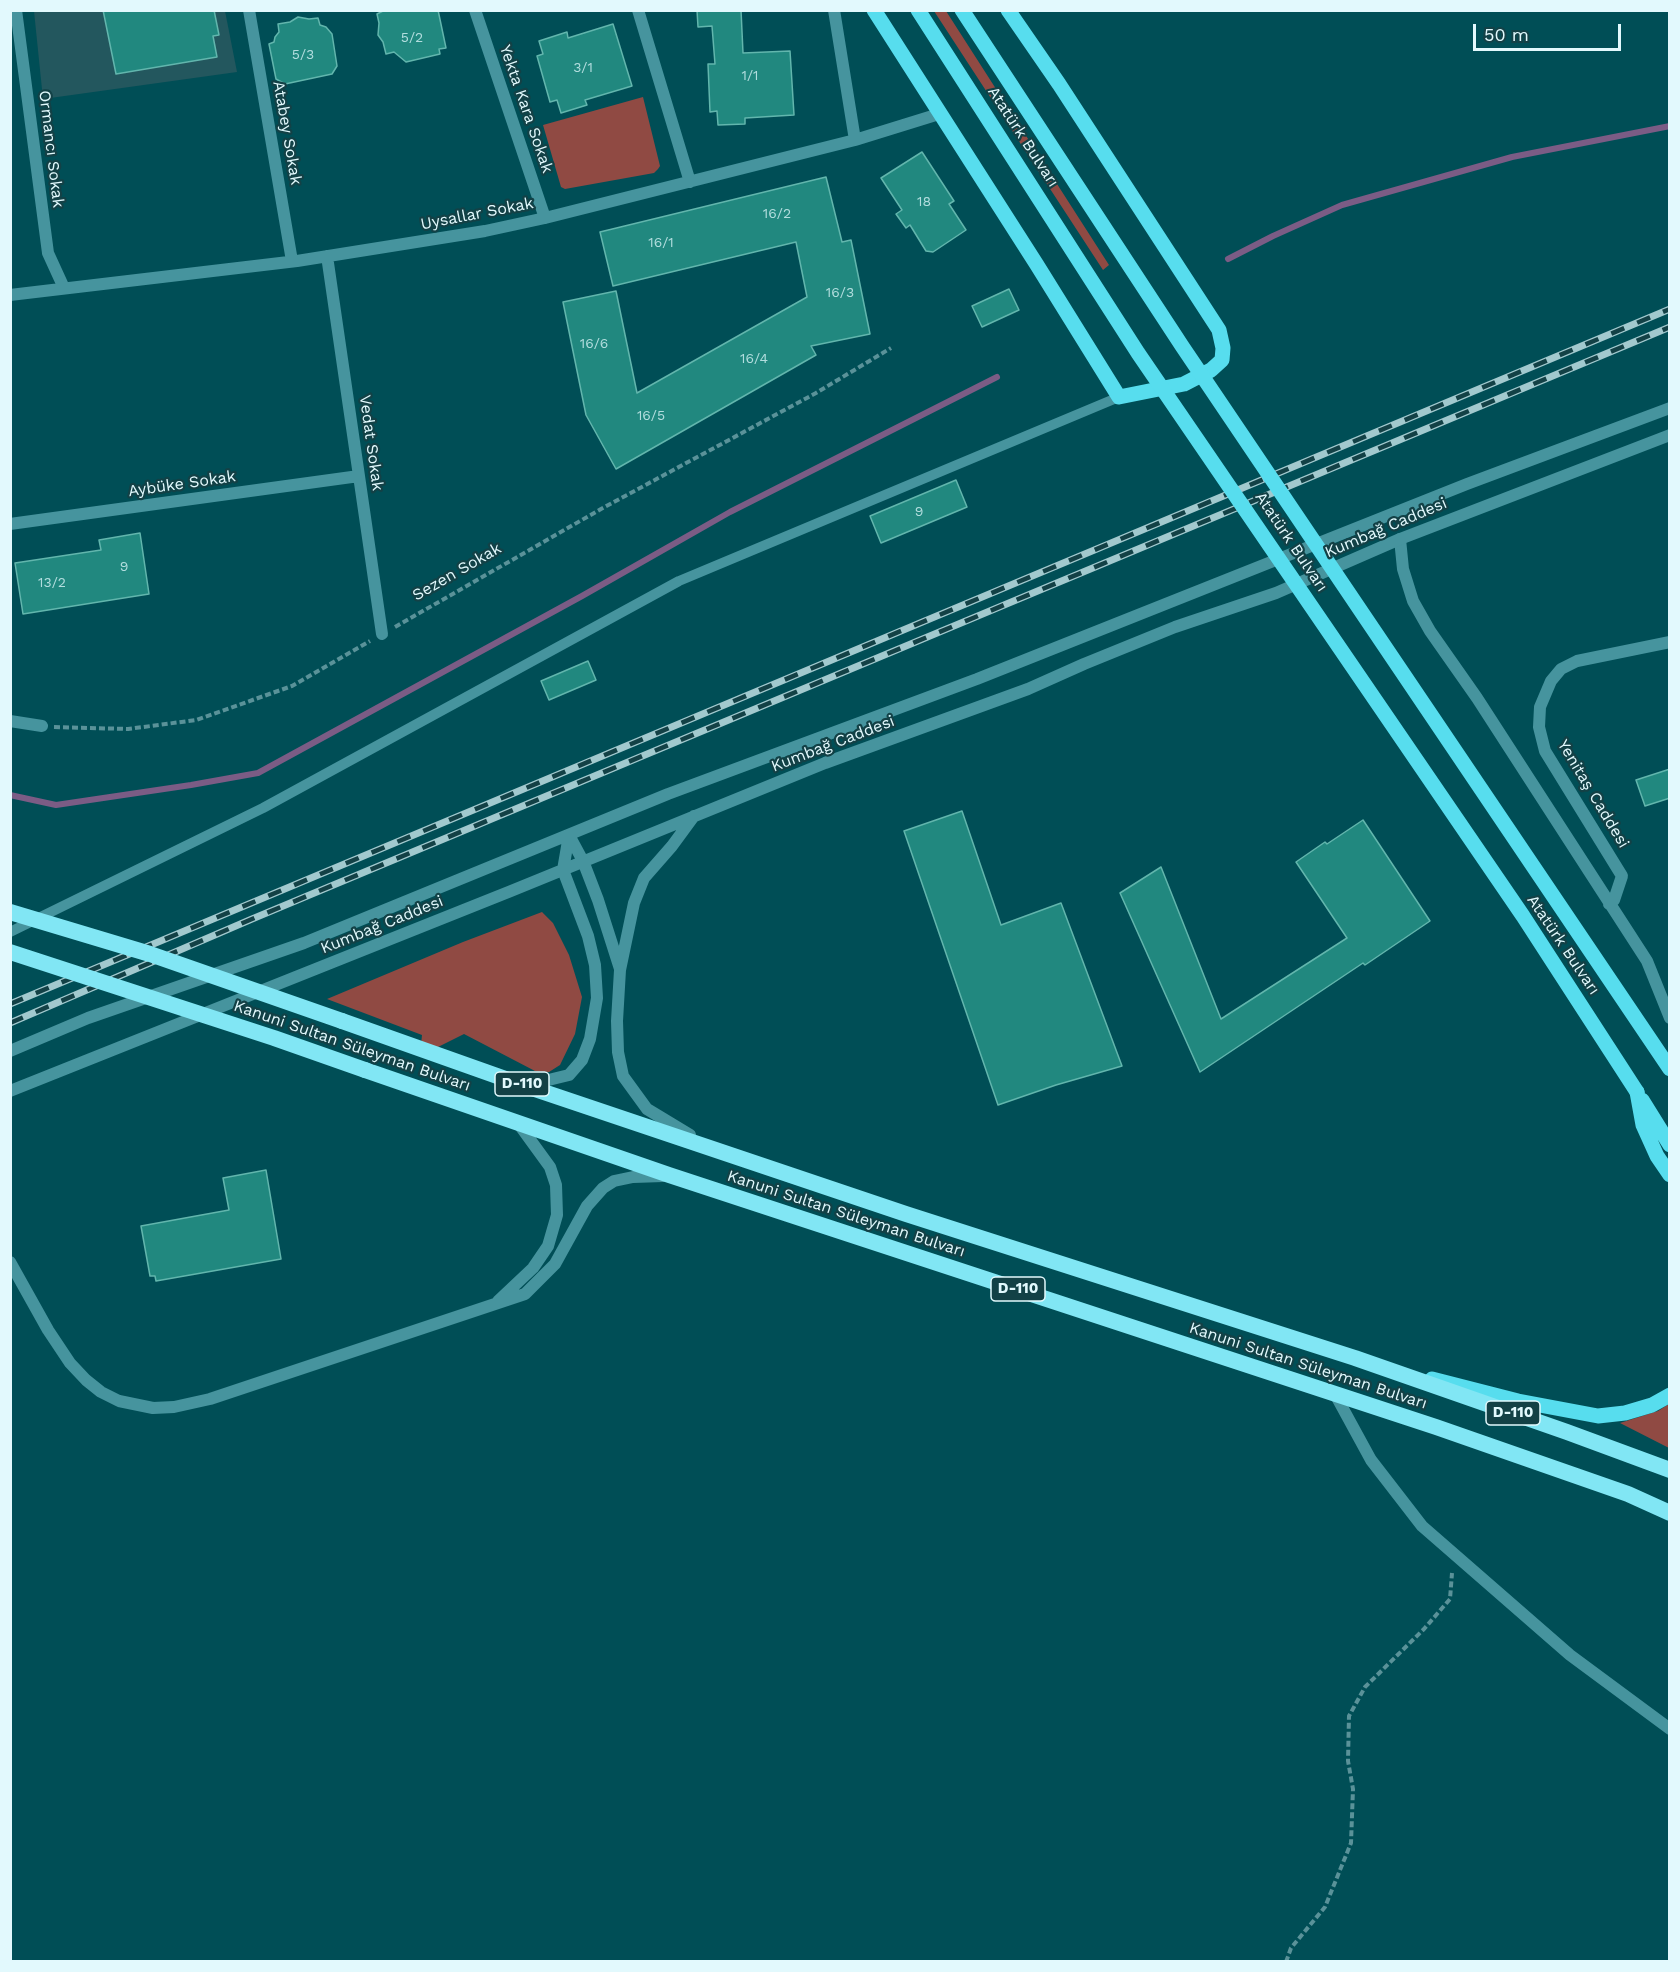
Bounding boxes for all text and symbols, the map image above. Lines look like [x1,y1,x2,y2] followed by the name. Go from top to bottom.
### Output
[1476,12,1624,50] scale bar
[1484,24,1529,45] text: 50 m
[401,30,423,46] house number: 5/2
[495,42,557,176] street label: Yekta Kara Sokak
[292,47,314,63] house number: 5/3
[573,60,593,76] house number: 3/1
[741,68,759,84] house number: 1/1
[268,80,306,186] street label: Atabey Sokak
[983,83,1063,191] street label: Atatürk Bulvarı
[34,89,68,209] street label: Ormancı Sokak
[419,194,535,234] street label: Uysallar Sokak
[917,194,931,210] house number: 18
[763,206,791,222] house number: 16/2
[648,235,674,251] house number: 16/1
[826,285,854,301] house number: 16/3
[580,336,608,352] house number: 16/6
[740,351,768,367] house number: 16/4
[355,394,387,492] street label: Vedat Sokak
[637,408,665,424] house number: 16/5
[127,467,237,501] street label: Aybüke Sokak
[1251,489,1331,595] street label: Atatürk Bulvarı
[1322,494,1450,562] street label: Kumbağ Caddesi
[915,504,923,520] house number: 9
[409,539,505,605] street label: Sezen Sokak
[120,559,128,575] house number: 9
[38,575,66,591] house number: 13/2
[769,712,897,776] street label: Kumbağ Caddesi
[1553,736,1633,852] street label: Yenitaş Caddesi
[318,892,446,958] street label: Kumbağ Caddesi
[1523,892,1603,998] street label: Atatürk Bulvarı
[231,996,473,1096] street label: Kanuni Sultan Süleyman Bulvarı
[495,1072,549,1096] road number: D-110
[725,1166,967,1262] street label: Kanuni Sultan Süleyman Bulvarı
[991,1277,1045,1301] road number: D-110
[1187,1318,1429,1414] street label: Kanuni Sultan Süleyman Bulvarı
[1486,1401,1540,1425] road number: D-110

